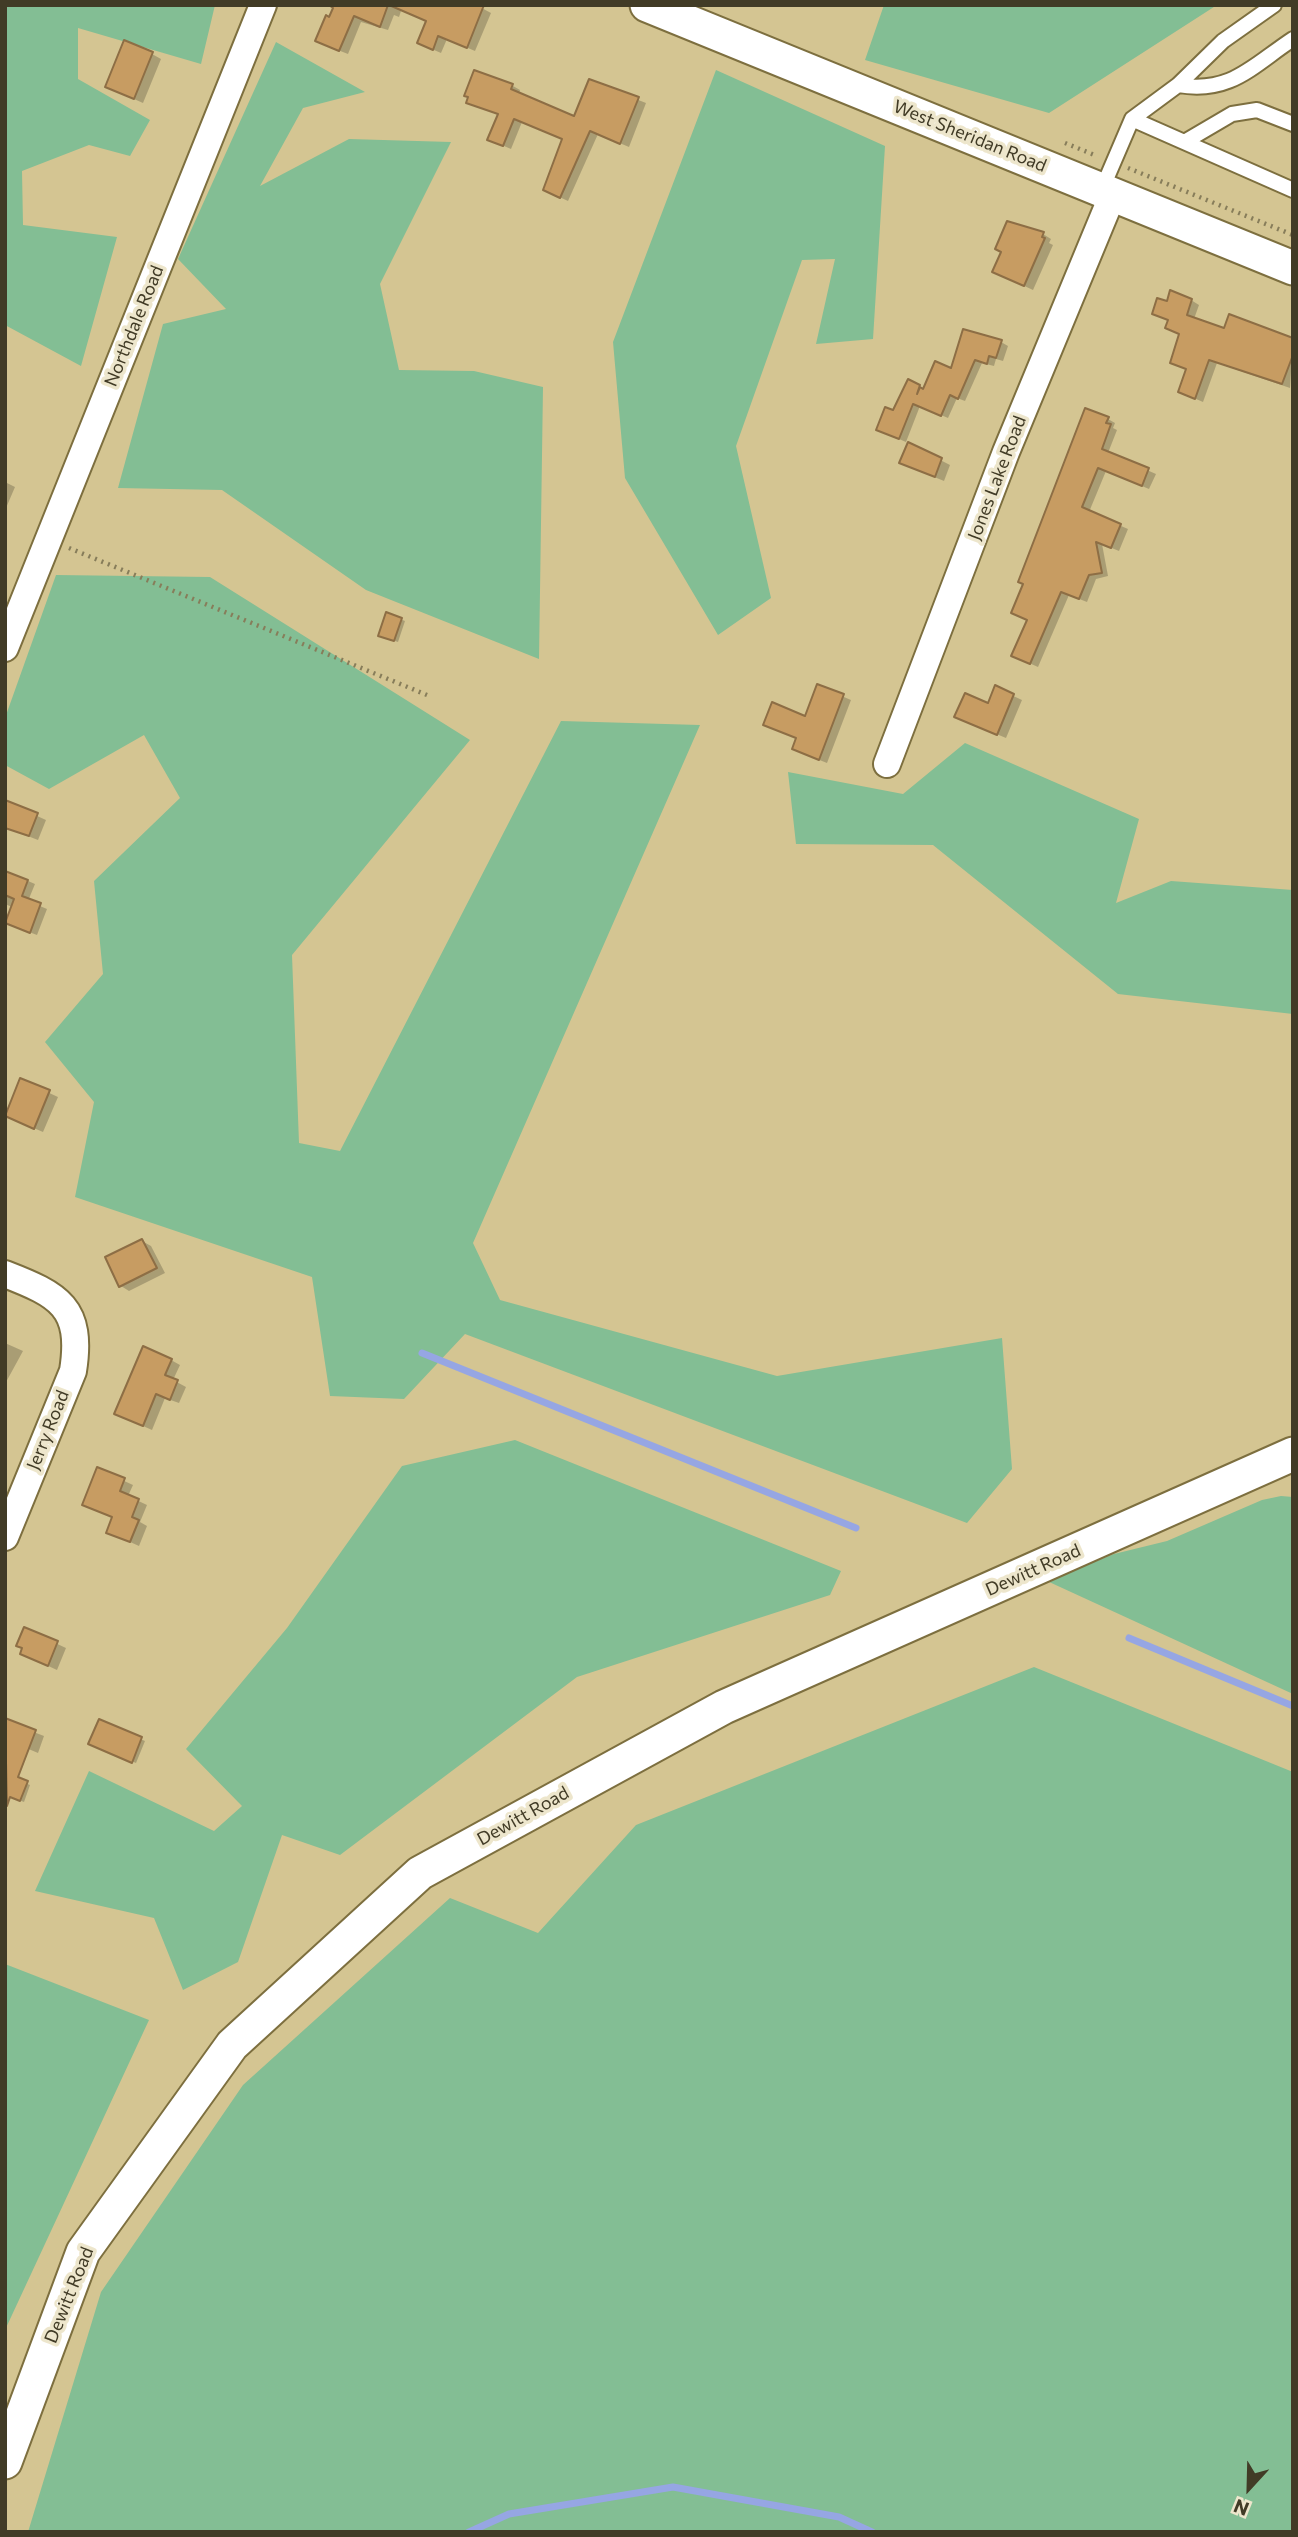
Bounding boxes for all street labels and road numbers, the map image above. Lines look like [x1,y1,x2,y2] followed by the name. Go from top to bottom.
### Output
[890,95,1050,177] street label: West Sheridan Road
[100,262,168,390] street label: Northdale Road
[963,413,1031,543] street label: Jones Lake Road
[22,1387,74,1473] street label: Jerry Road
[982,1539,1084,1601] street label: Dewitt Road
[473,1782,573,1850] street label: Dewitt Road
[40,2244,98,2346] street label: Dewitt Road

